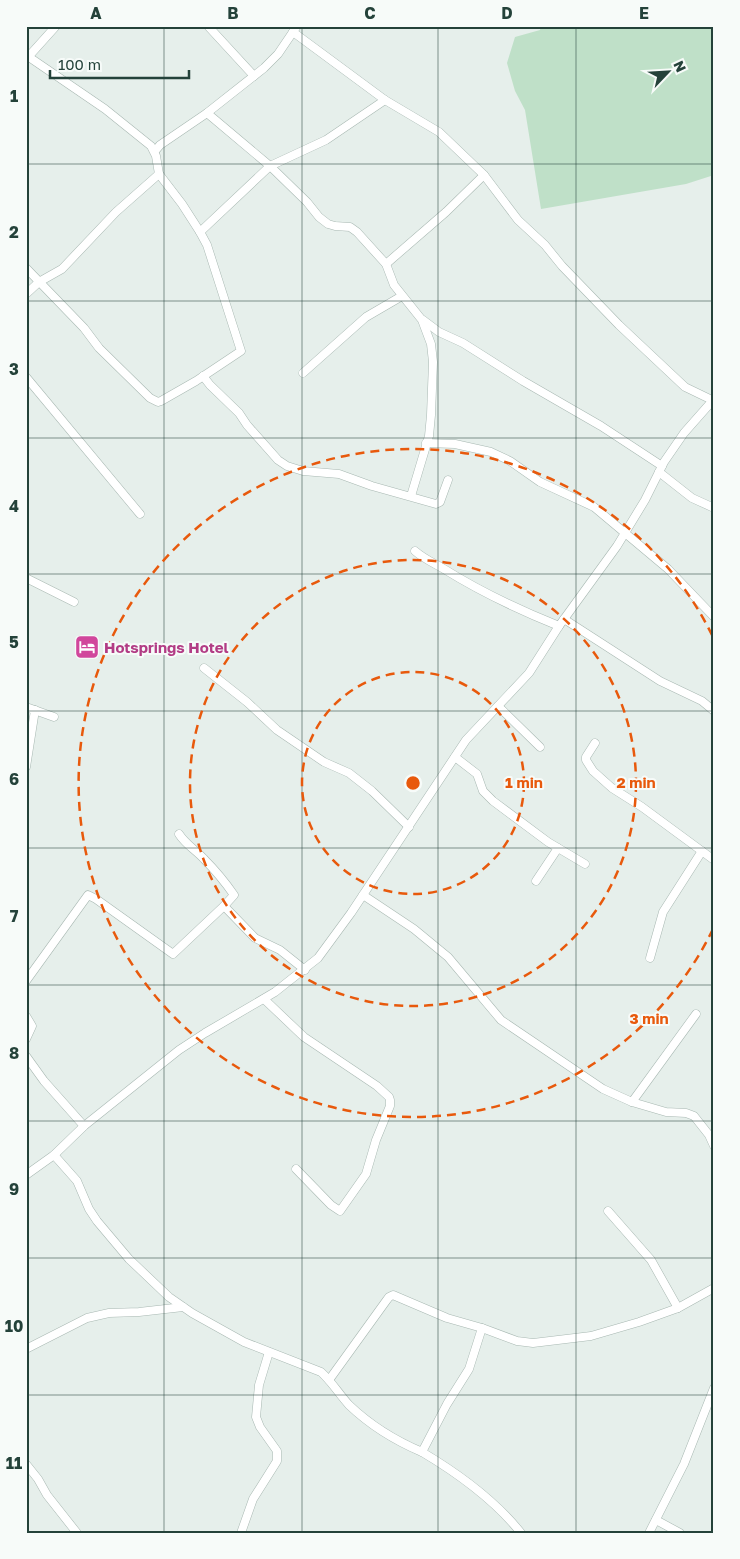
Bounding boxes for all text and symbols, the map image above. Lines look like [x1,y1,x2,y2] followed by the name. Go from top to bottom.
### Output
[90,3,102,23] text: A
[227,3,239,23] text: B
[364,3,376,23] text: C
[501,3,513,23] text: D
[639,3,649,23] text: E
[50,48,189,80] scale bar
[642,48,692,98] north arrow
[58,55,101,73] text: 100 m
[670,58,690,75] text: N
[10,86,18,106] text: 1
[9,222,19,242] text: 2
[9,359,19,379] text: 3
[9,496,19,516] text: 4
[9,632,19,652] text: 5
[74,634,100,660] hotel icon: Hotsprings Hotel
[104,638,229,656] place label: Hotsprings Hotel
[9,769,19,789] text: 6
[505,773,543,791] text: 1 min
[616,773,656,791] text: 2 min
[404,774,422,792] centre of rings
[10,906,19,926] text: 7
[629,1009,669,1027] text: 3 min
[9,1043,19,1063] text: 8
[9,1179,19,1199] text: 9
[5,1316,23,1336] text: 10
[6,1453,22,1473] text: 11

